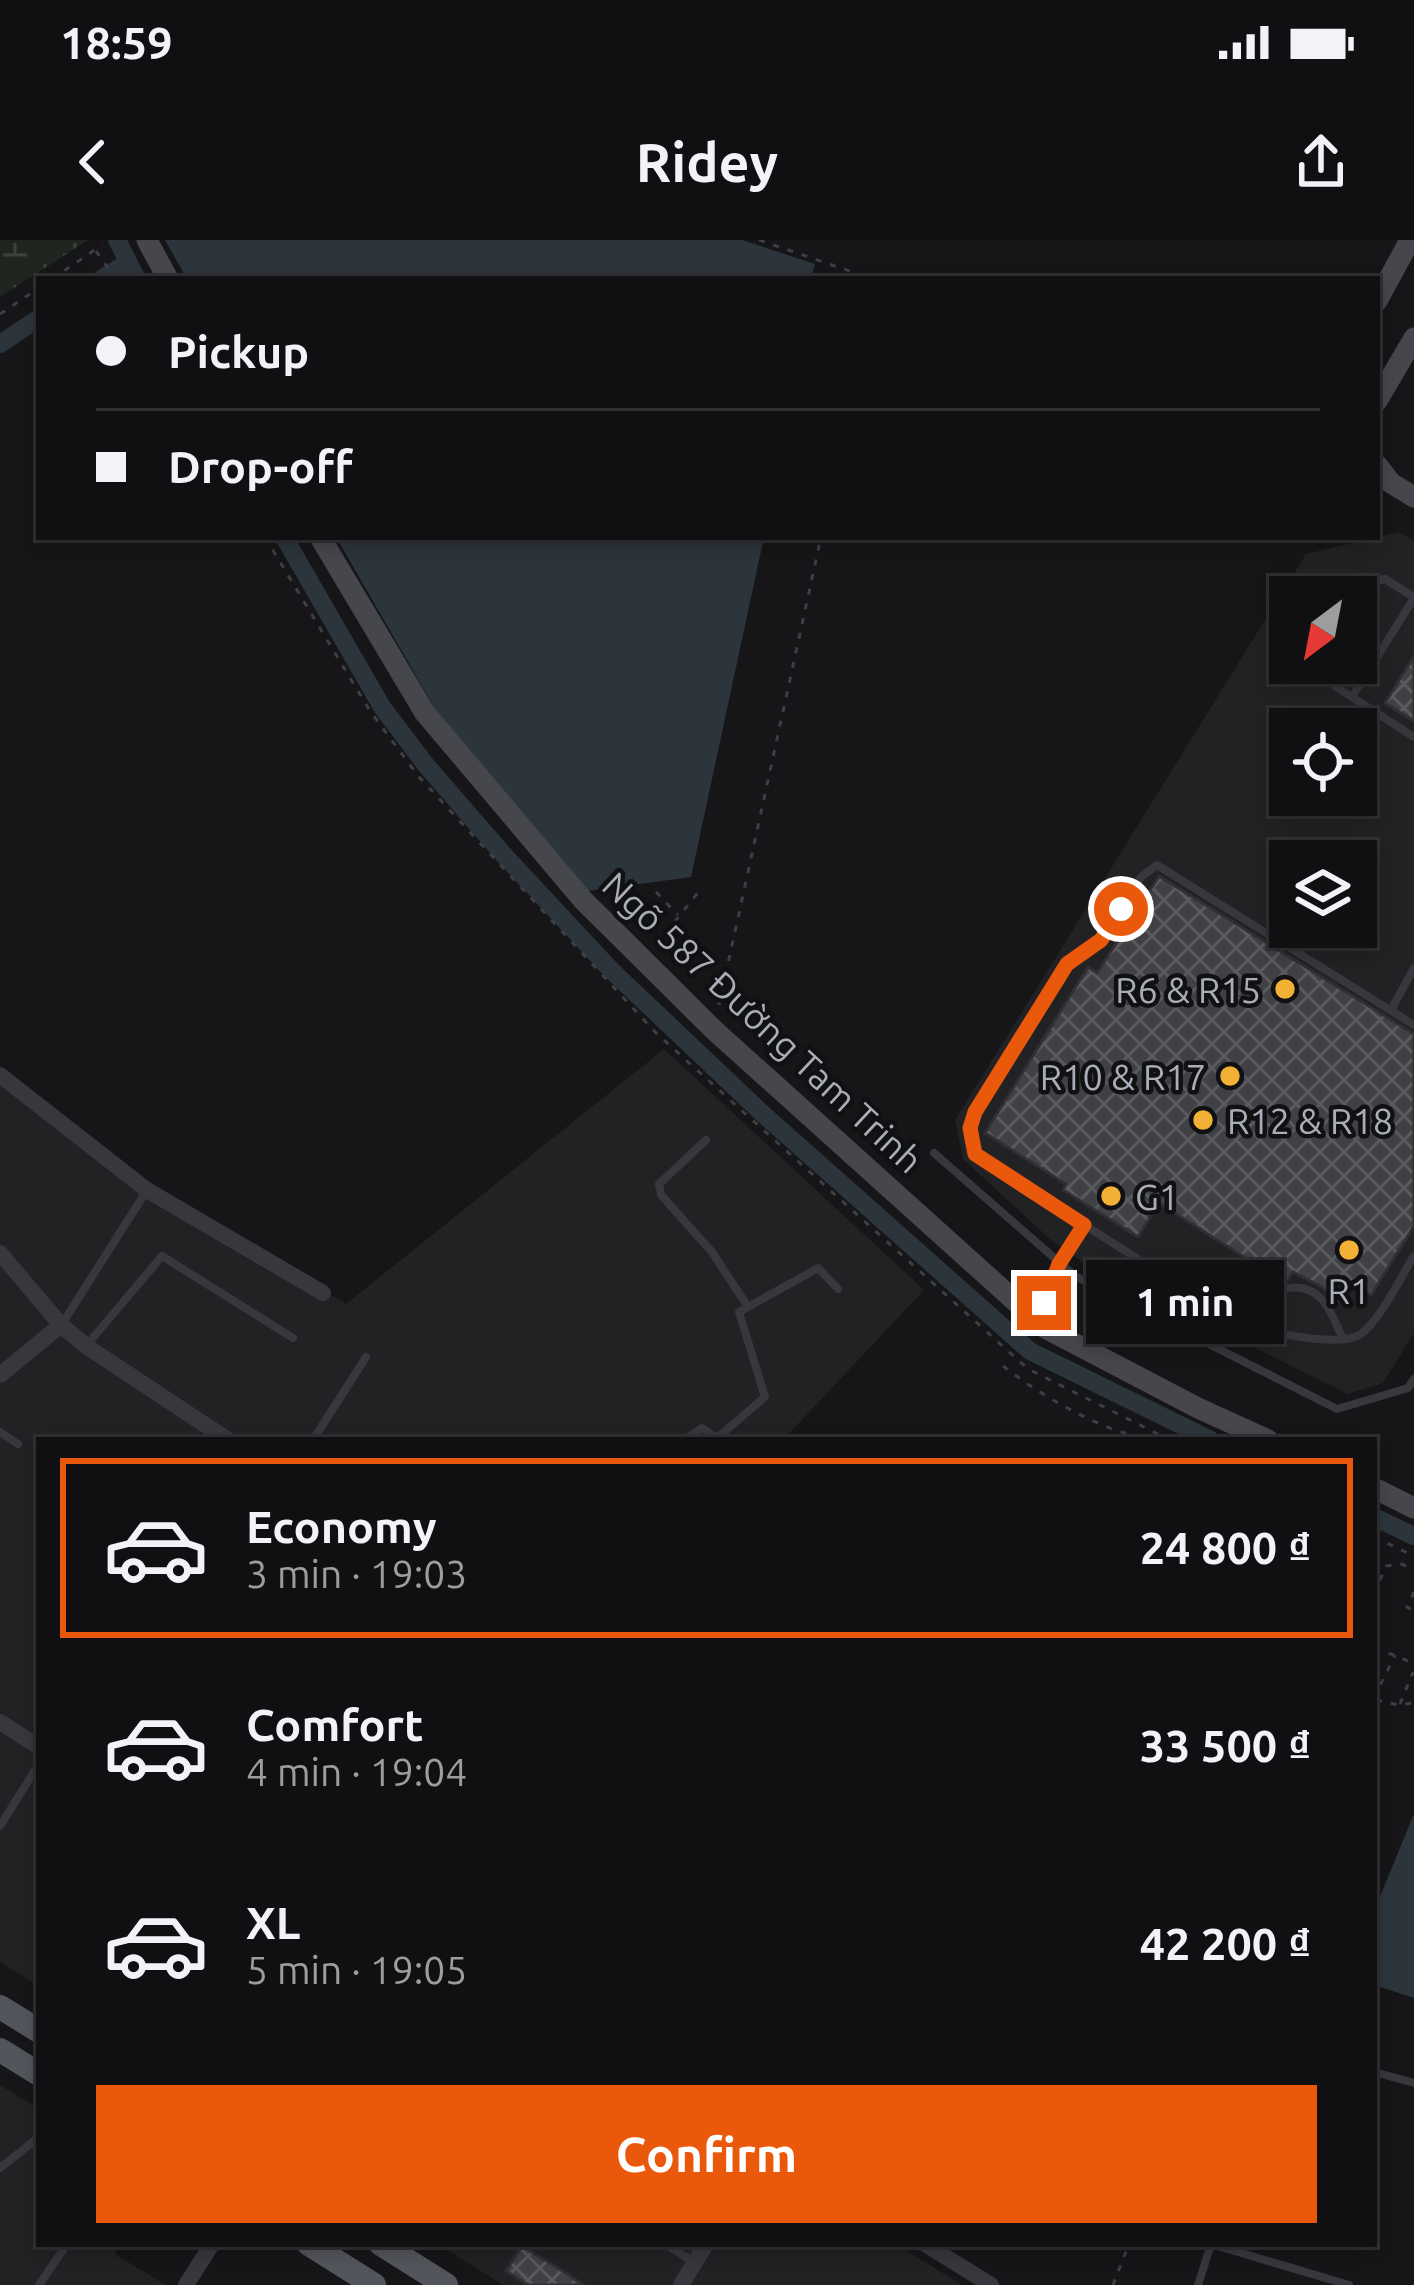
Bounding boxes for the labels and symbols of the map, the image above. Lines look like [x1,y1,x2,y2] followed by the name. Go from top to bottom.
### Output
[1269,576,1377,684] north arrow
[595,863,931,1181] street label: Ngõ 587 Đường Tam Trinh
[1094,882,1148,936] route start
[1115,969,1261,1010] place label: R6 & R15
[1272,976,1298,1002] marker: R6 & R15
[1040,1056,1206,1097] place label: R10 & R17
[1217,1063,1243,1089] marker: R10 & R17
[1227,1100,1393,1141] place label: R12 & R18
[1190,1107,1216,1133] marker: R12 & R18
[1135,1176,1179,1217] place label: G1
[1098,1183,1124,1209] marker: G1
[1336,1237,1362,1263] marker: R1
[1086,1261,1284,1345] callout: 1 min
[1328,1270,1370,1311] place label: R1
[1017,1276,1071,1330] route end

